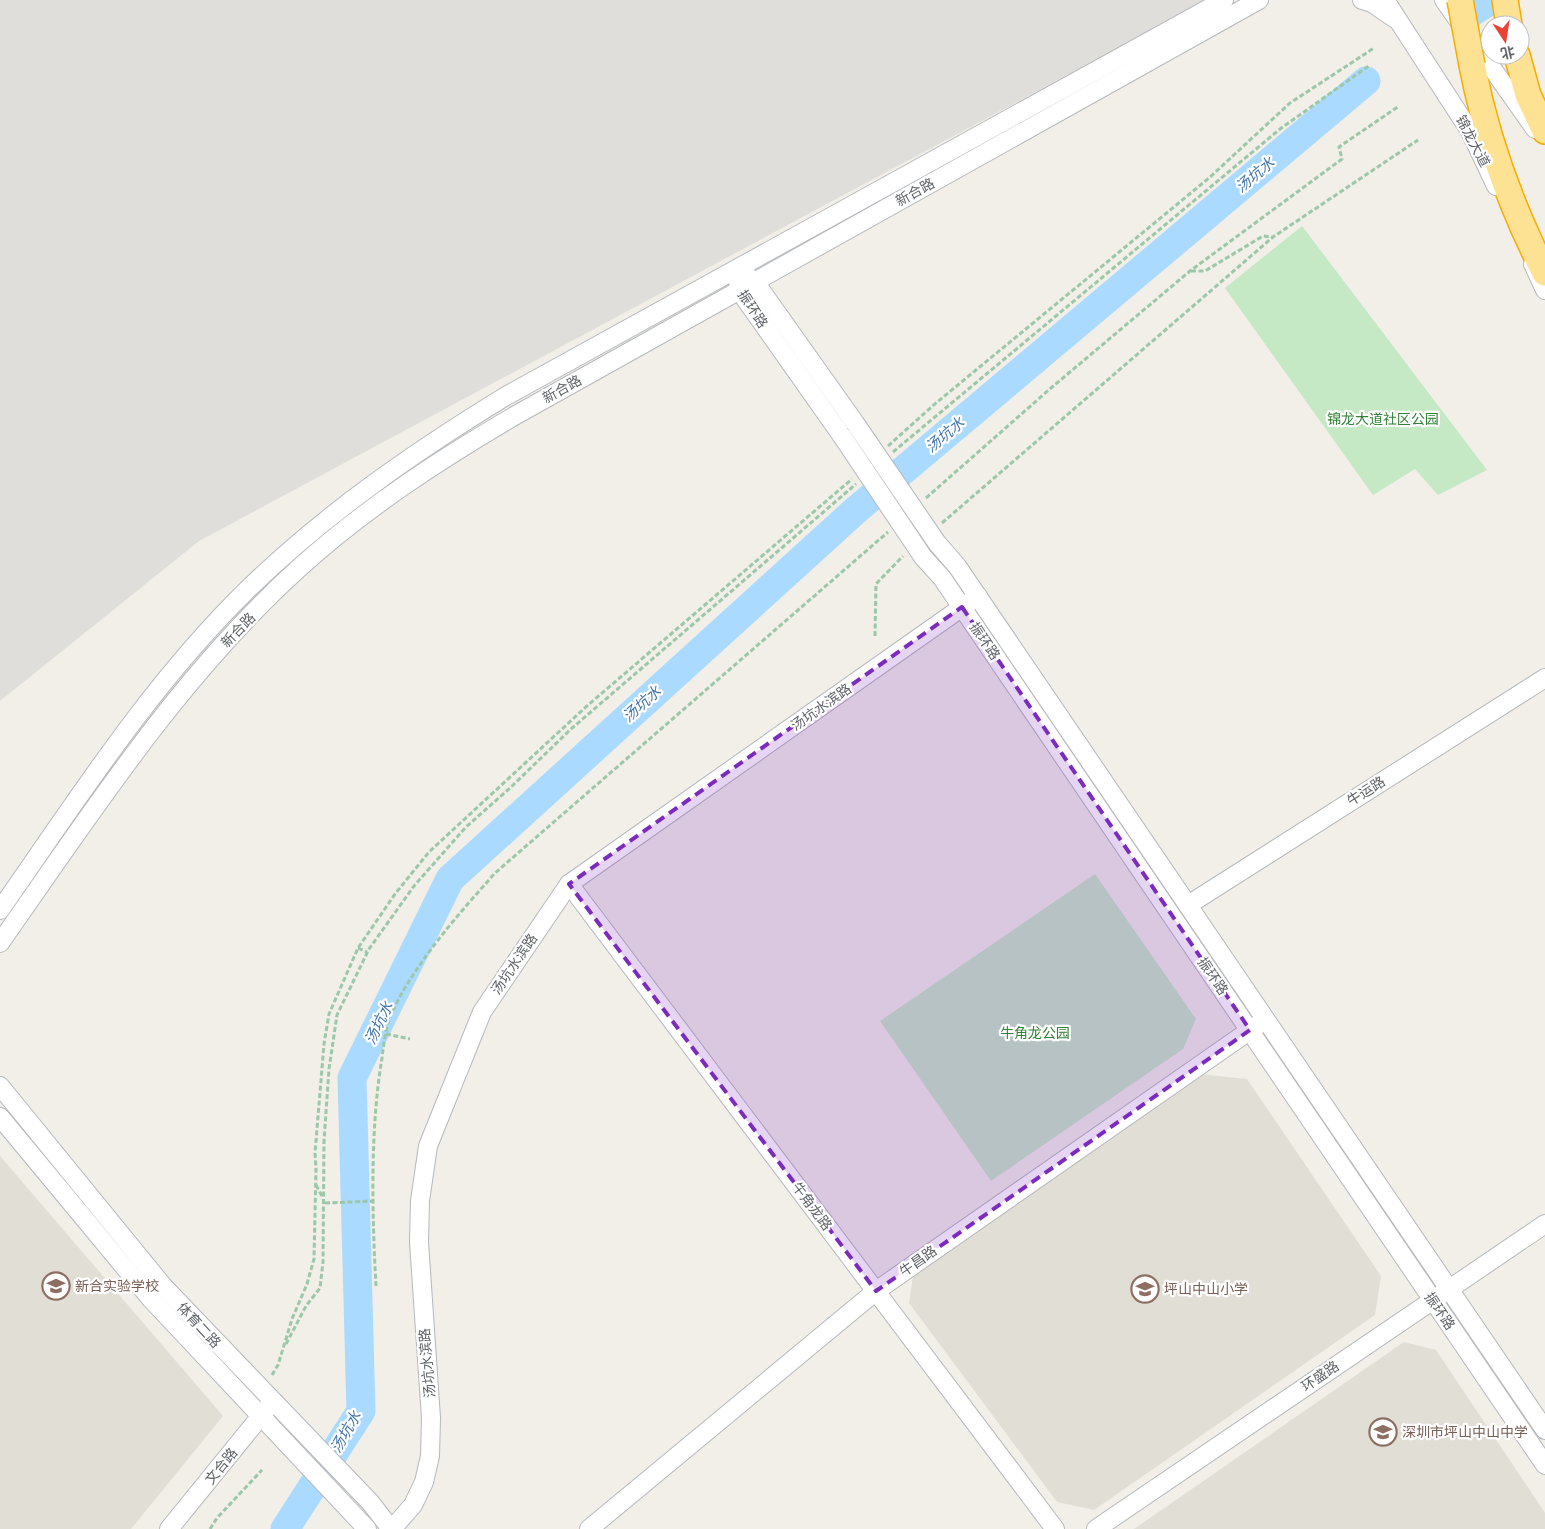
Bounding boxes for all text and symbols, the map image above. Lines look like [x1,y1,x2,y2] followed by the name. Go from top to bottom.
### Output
[1480,15,1530,65] north arrow
[1499,42,1516,62] text: 北
[1452,113,1493,170] street label: 锦龙大道
[1232,153,1279,196] water label: 汤坑水
[893,175,938,210] street label: 新合路
[734,287,771,332] street label: 振环路
[540,372,585,407] street label: 新合路
[1327,411,1439,428] park label: 锦龙大道社区公园
[922,413,969,456] water label: 汤坑水
[218,609,259,651] street label: 新合路
[966,619,1003,663] street label: 振环路
[788,680,855,734] street label: 汤坑水滨路
[619,682,665,726] water label: 汤坑水
[1344,773,1389,810] street label: 牛运路
[488,931,541,998] street label: 汤坑水滨路
[1194,954,1231,998] street label: 振环路
[361,998,397,1047] water label: 汤坑水
[1000,1025,1070,1042] park label: 牛角龙公园
[788,1179,835,1234] street label: 牛角龙路
[896,1242,940,1280] street label: 牛昌路
[41,1271,71,1301] school or university icon: 新合实验学校
[1130,1274,1160,1304] school or university icon: 坪山中山小学
[75,1278,159,1295] place label: 新合实验学校
[1164,1281,1248,1298] place label: 坪山中山小学
[1421,1289,1458,1333] street label: 振环路
[173,1299,224,1352] street label: 体育二路
[416,1327,439,1399] street label: 汤坑水滨路
[1298,1358,1342,1395] street label: 环盛路
[327,1407,366,1456] water label: 汤坑水
[1368,1417,1398,1447] school or university icon: 深圳市坪山中山中学
[1402,1424,1528,1441] place label: 深圳市坪山中山中学
[202,1445,241,1488] street label: 文合路

